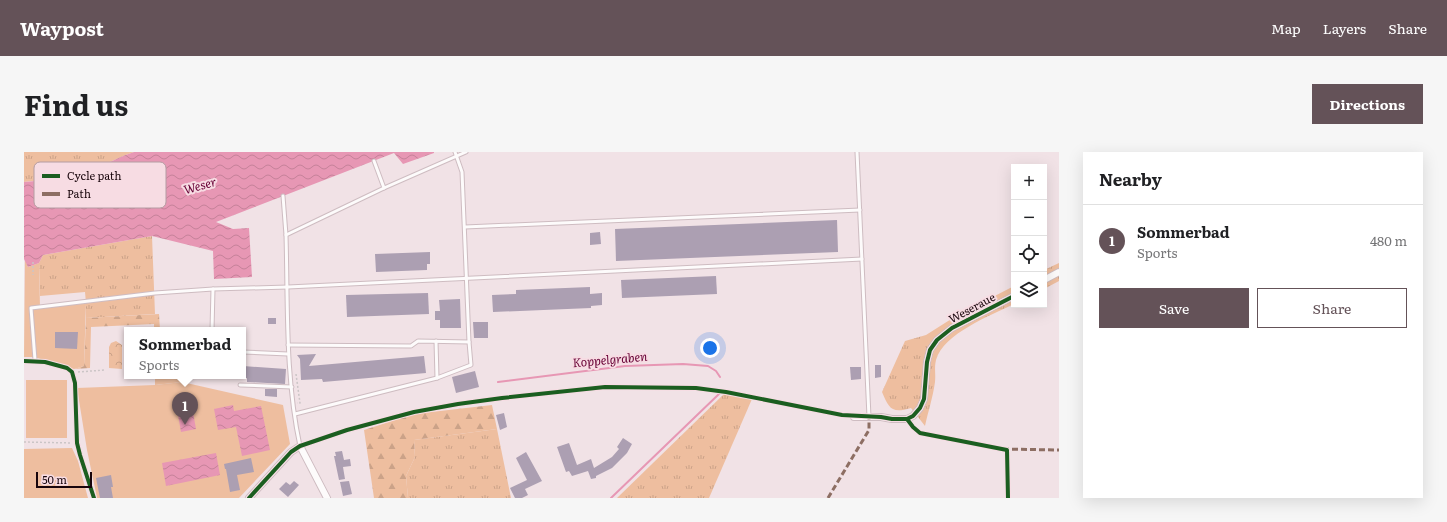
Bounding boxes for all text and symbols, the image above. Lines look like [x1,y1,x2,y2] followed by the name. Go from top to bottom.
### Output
[20,14,104,42] text: Waypost
[1271,18,1301,38] text: Map
[1323,18,1366,38] text: Layers
[1388,18,1427,38] text: Share
[24,83,128,125] text: Find us
[1312,84,1423,124] button: Directions
[34,162,166,208] legend
[1011,164,1047,308] map controls
[1011,164,1047,200] button: +
[1099,166,1162,191] text: Nearby
[67,167,122,183] text: Cycle path
[181,172,219,198] water label: Weser
[67,185,91,201] text: Path
[1011,200,1047,236] button: −
[1137,220,1230,243] text: Sommerbad
[1109,231,1115,250] text: 1
[1370,231,1407,250] text: 480 m
[1011,236,1047,272] button: locate
[1137,243,1177,262] text: Sports
[1011,272,1047,308] button: layers
[945,288,998,326] street label: Weseraue
[1099,288,1249,328] button: Save
[1257,288,1407,328] button: Share
[124,327,246,379] popup
[139,332,231,355] text: Sommerbad
[700,338,720,358] your location
[572,347,648,371] water label: Koppelgraben
[139,355,179,374] text: Sports
[172,392,198,425] pin: 1
[36,470,92,489] scale bar
[42,471,67,487] text: 50 m

